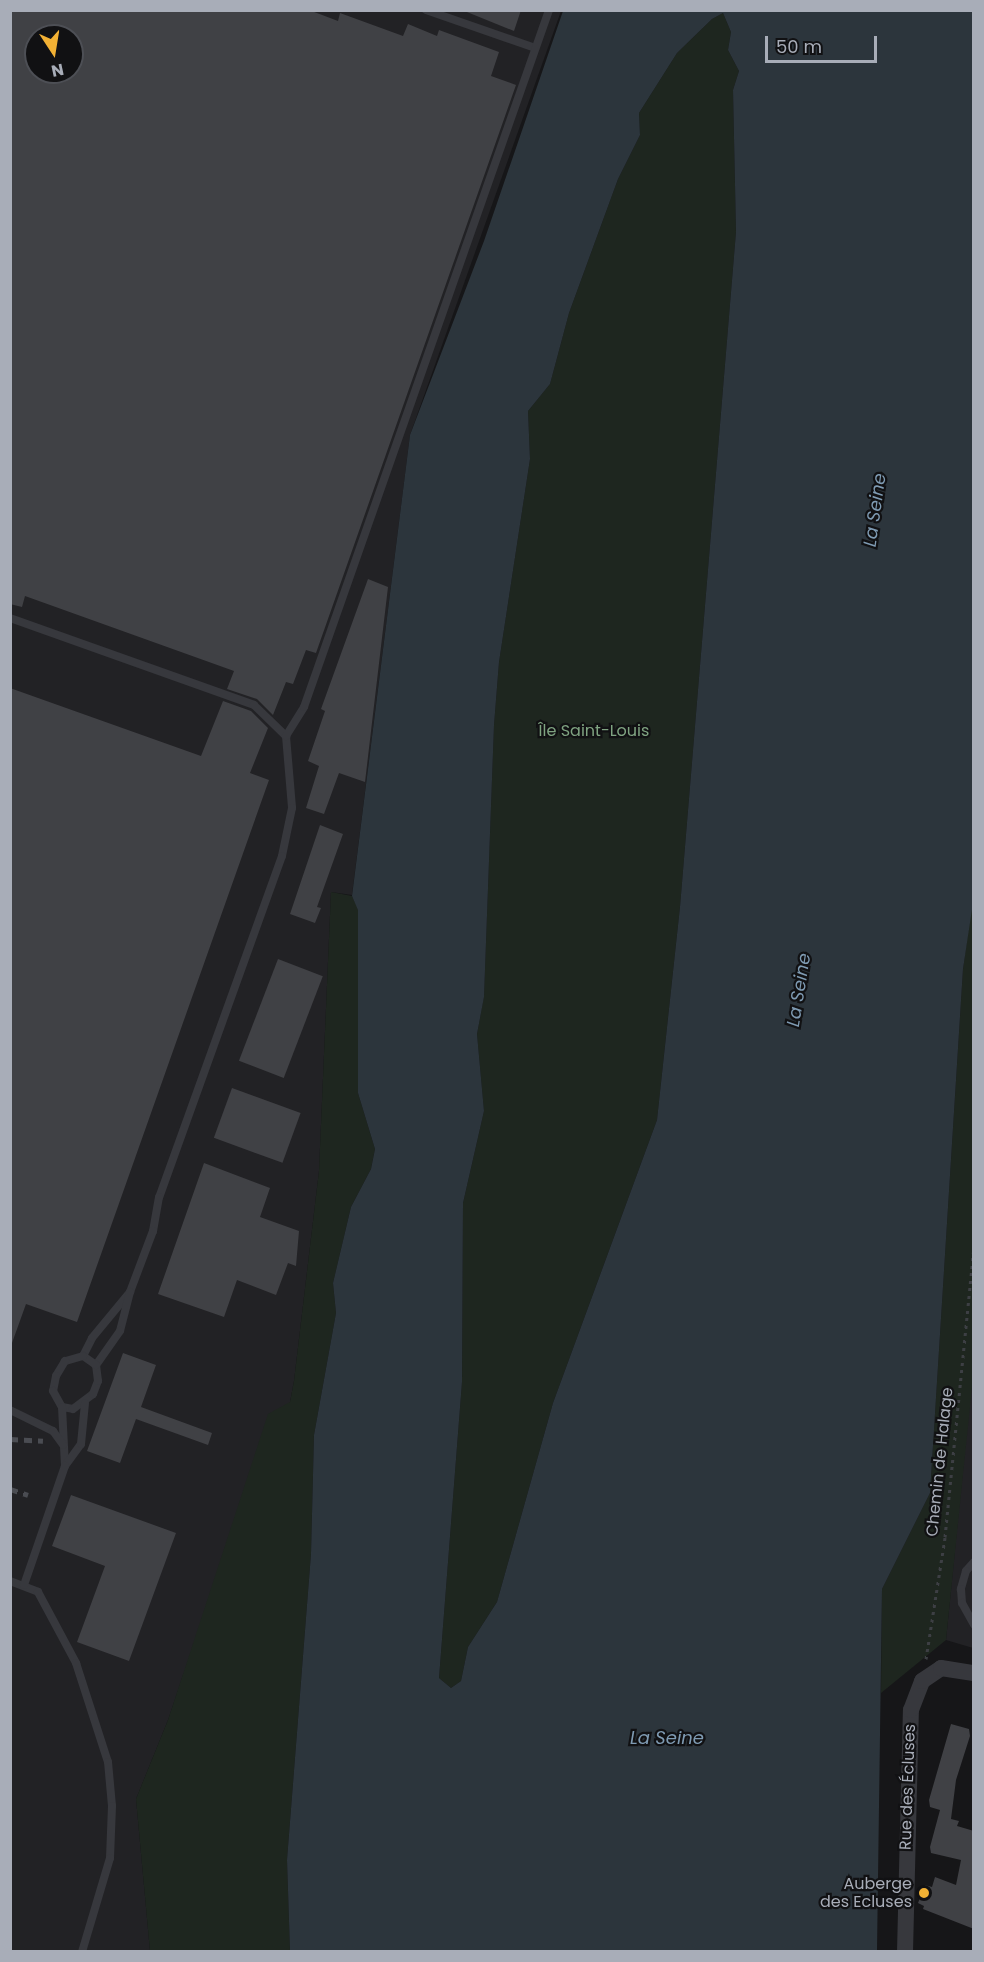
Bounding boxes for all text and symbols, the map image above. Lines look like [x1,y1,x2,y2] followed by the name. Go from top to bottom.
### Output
[24,24,84,84] north arrow
[768,24,880,62] scale bar
[776,34,822,59] text: 50 m
[49,58,66,83] text: N
[859,472,891,548] water label: La Seine
[539,721,649,741] park label: Île Saint-Louis
[783,952,815,1028] water label: La Seine
[923,1386,957,1538] street label: Chemin de Halage
[896,1724,920,1850] street label: Rue des Écluses
[630,1727,704,1749] water label: La Seine
[820,1874,912,1912] place label: Auberge des Ecluses
[917,1886,931,1900] marker: Auberge des Ecluses

